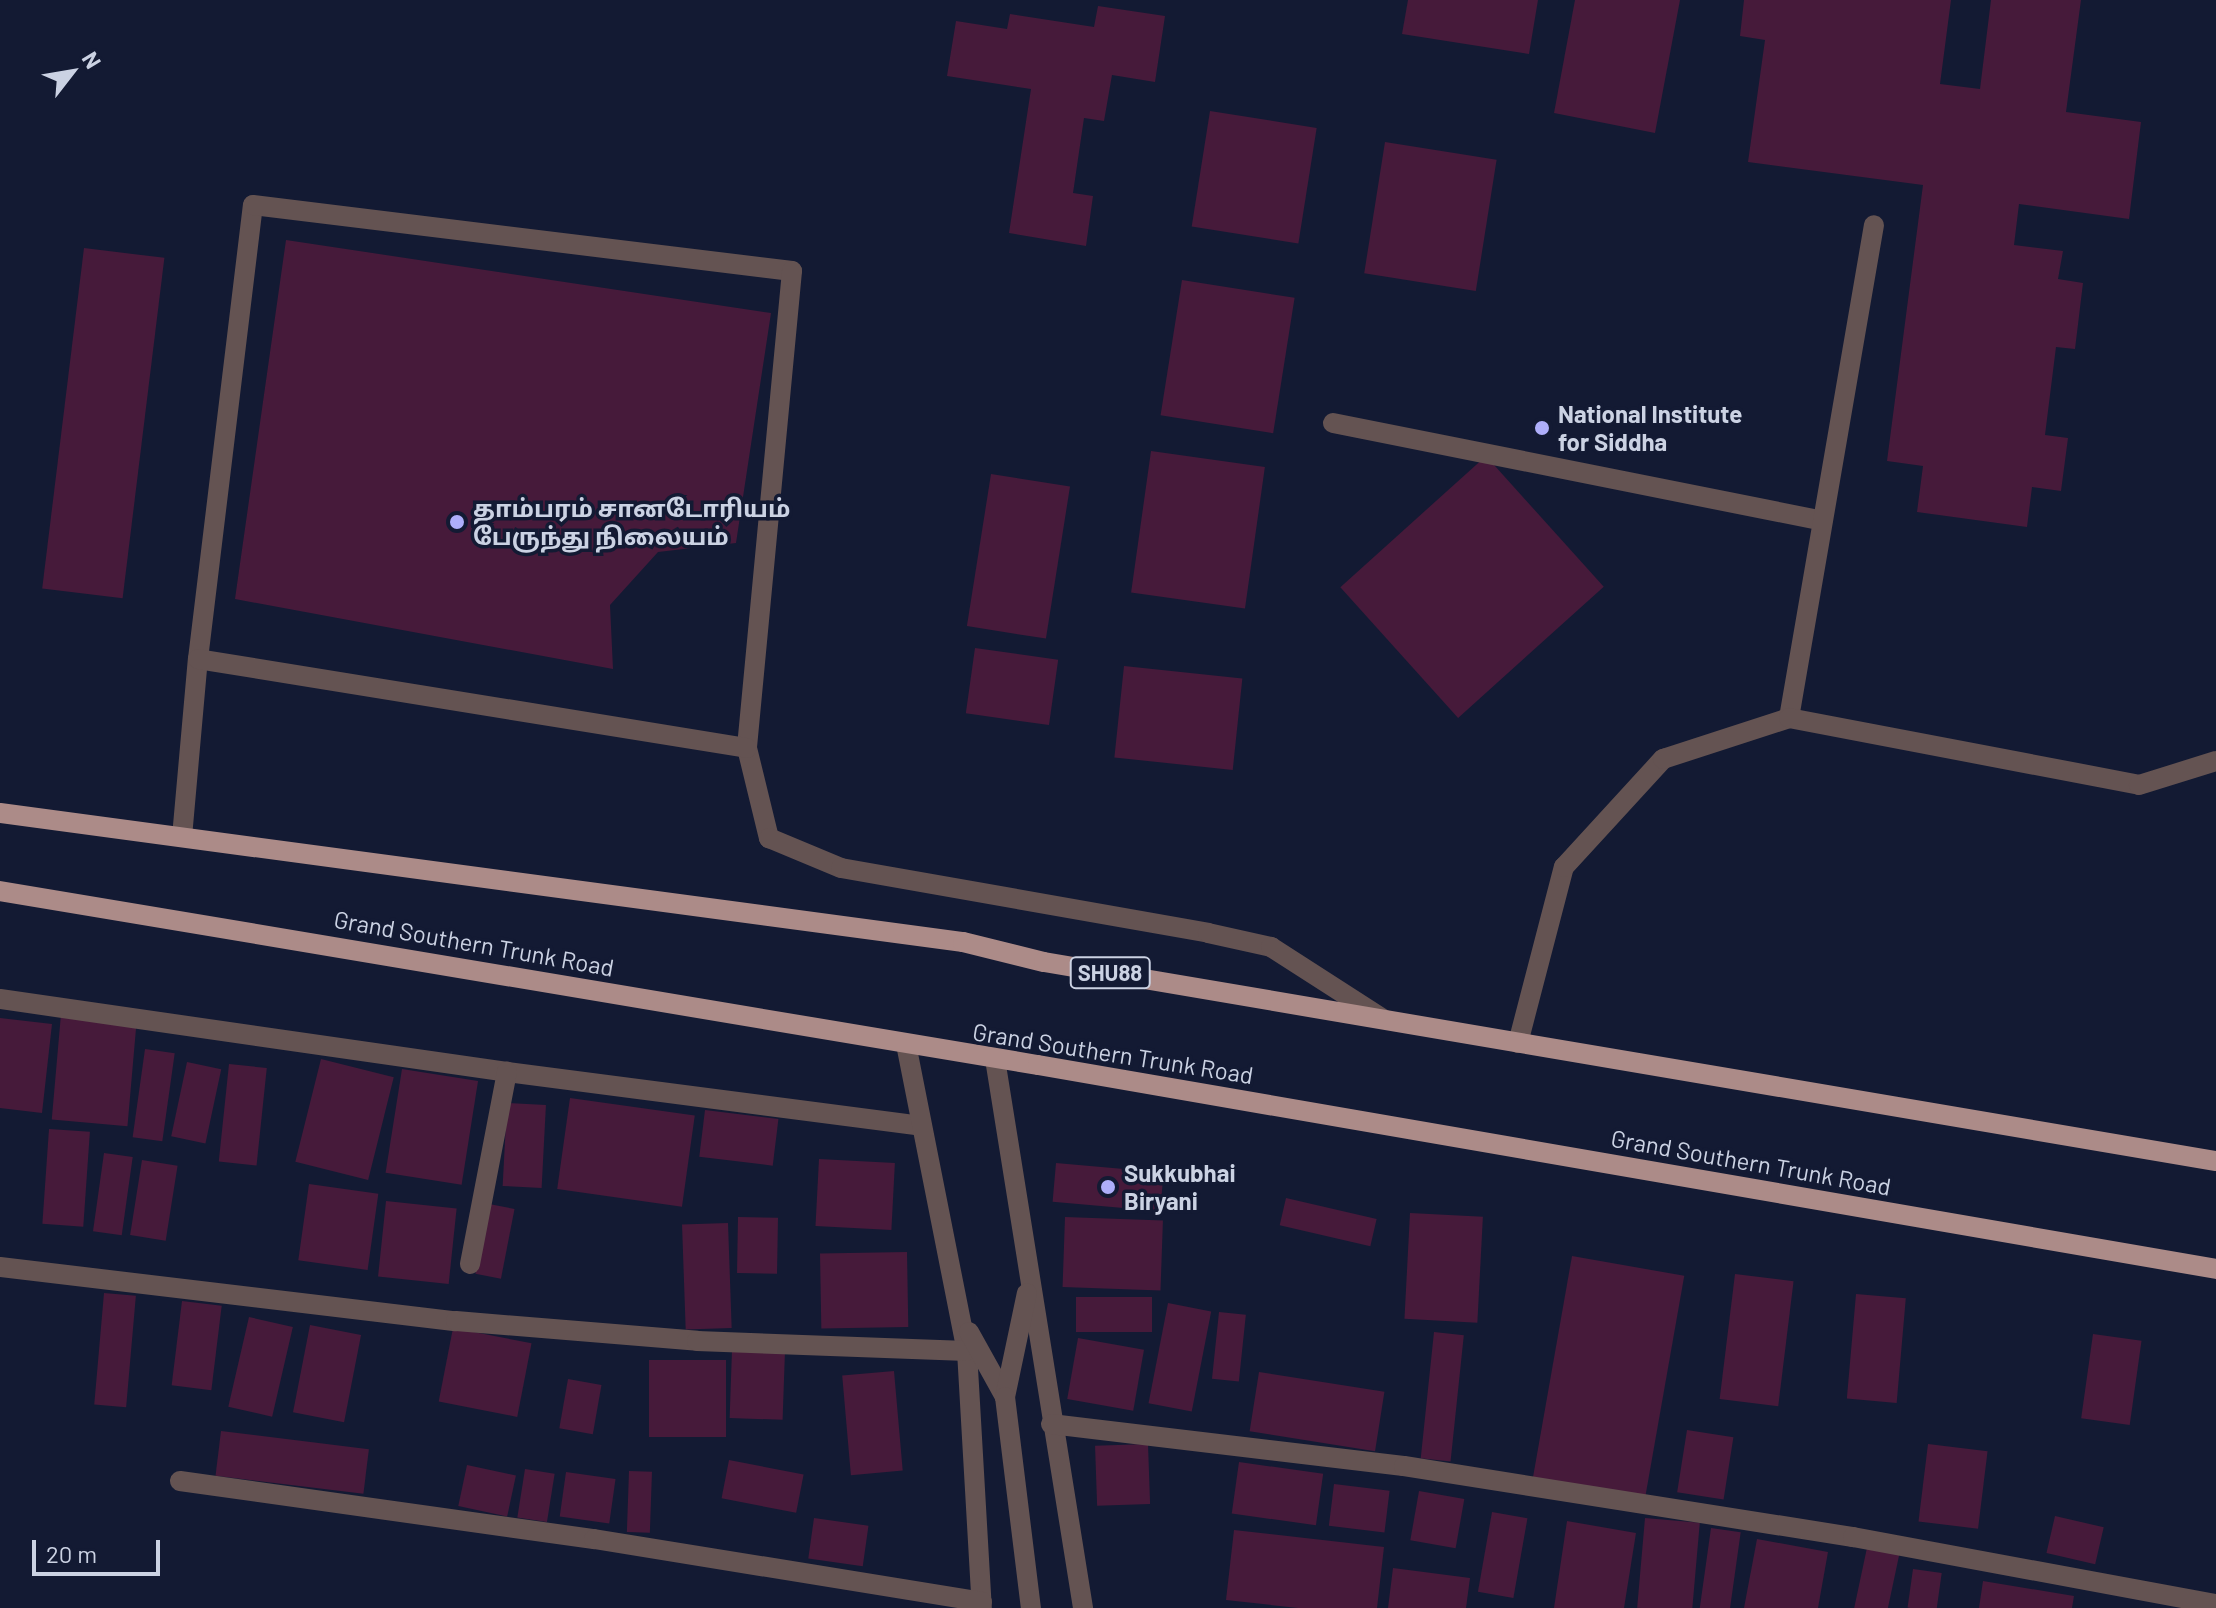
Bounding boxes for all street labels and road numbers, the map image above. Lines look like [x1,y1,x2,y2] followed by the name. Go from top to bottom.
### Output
[332,904,616,982] street label: Grand Southern Trunk Road
[1068,955,1152,991] road number: SHU88
[971,1017,1255,1089] street label: Grand Southern Trunk Road
[1609,1123,1893,1201] street label: Grand Southern Trunk Road

